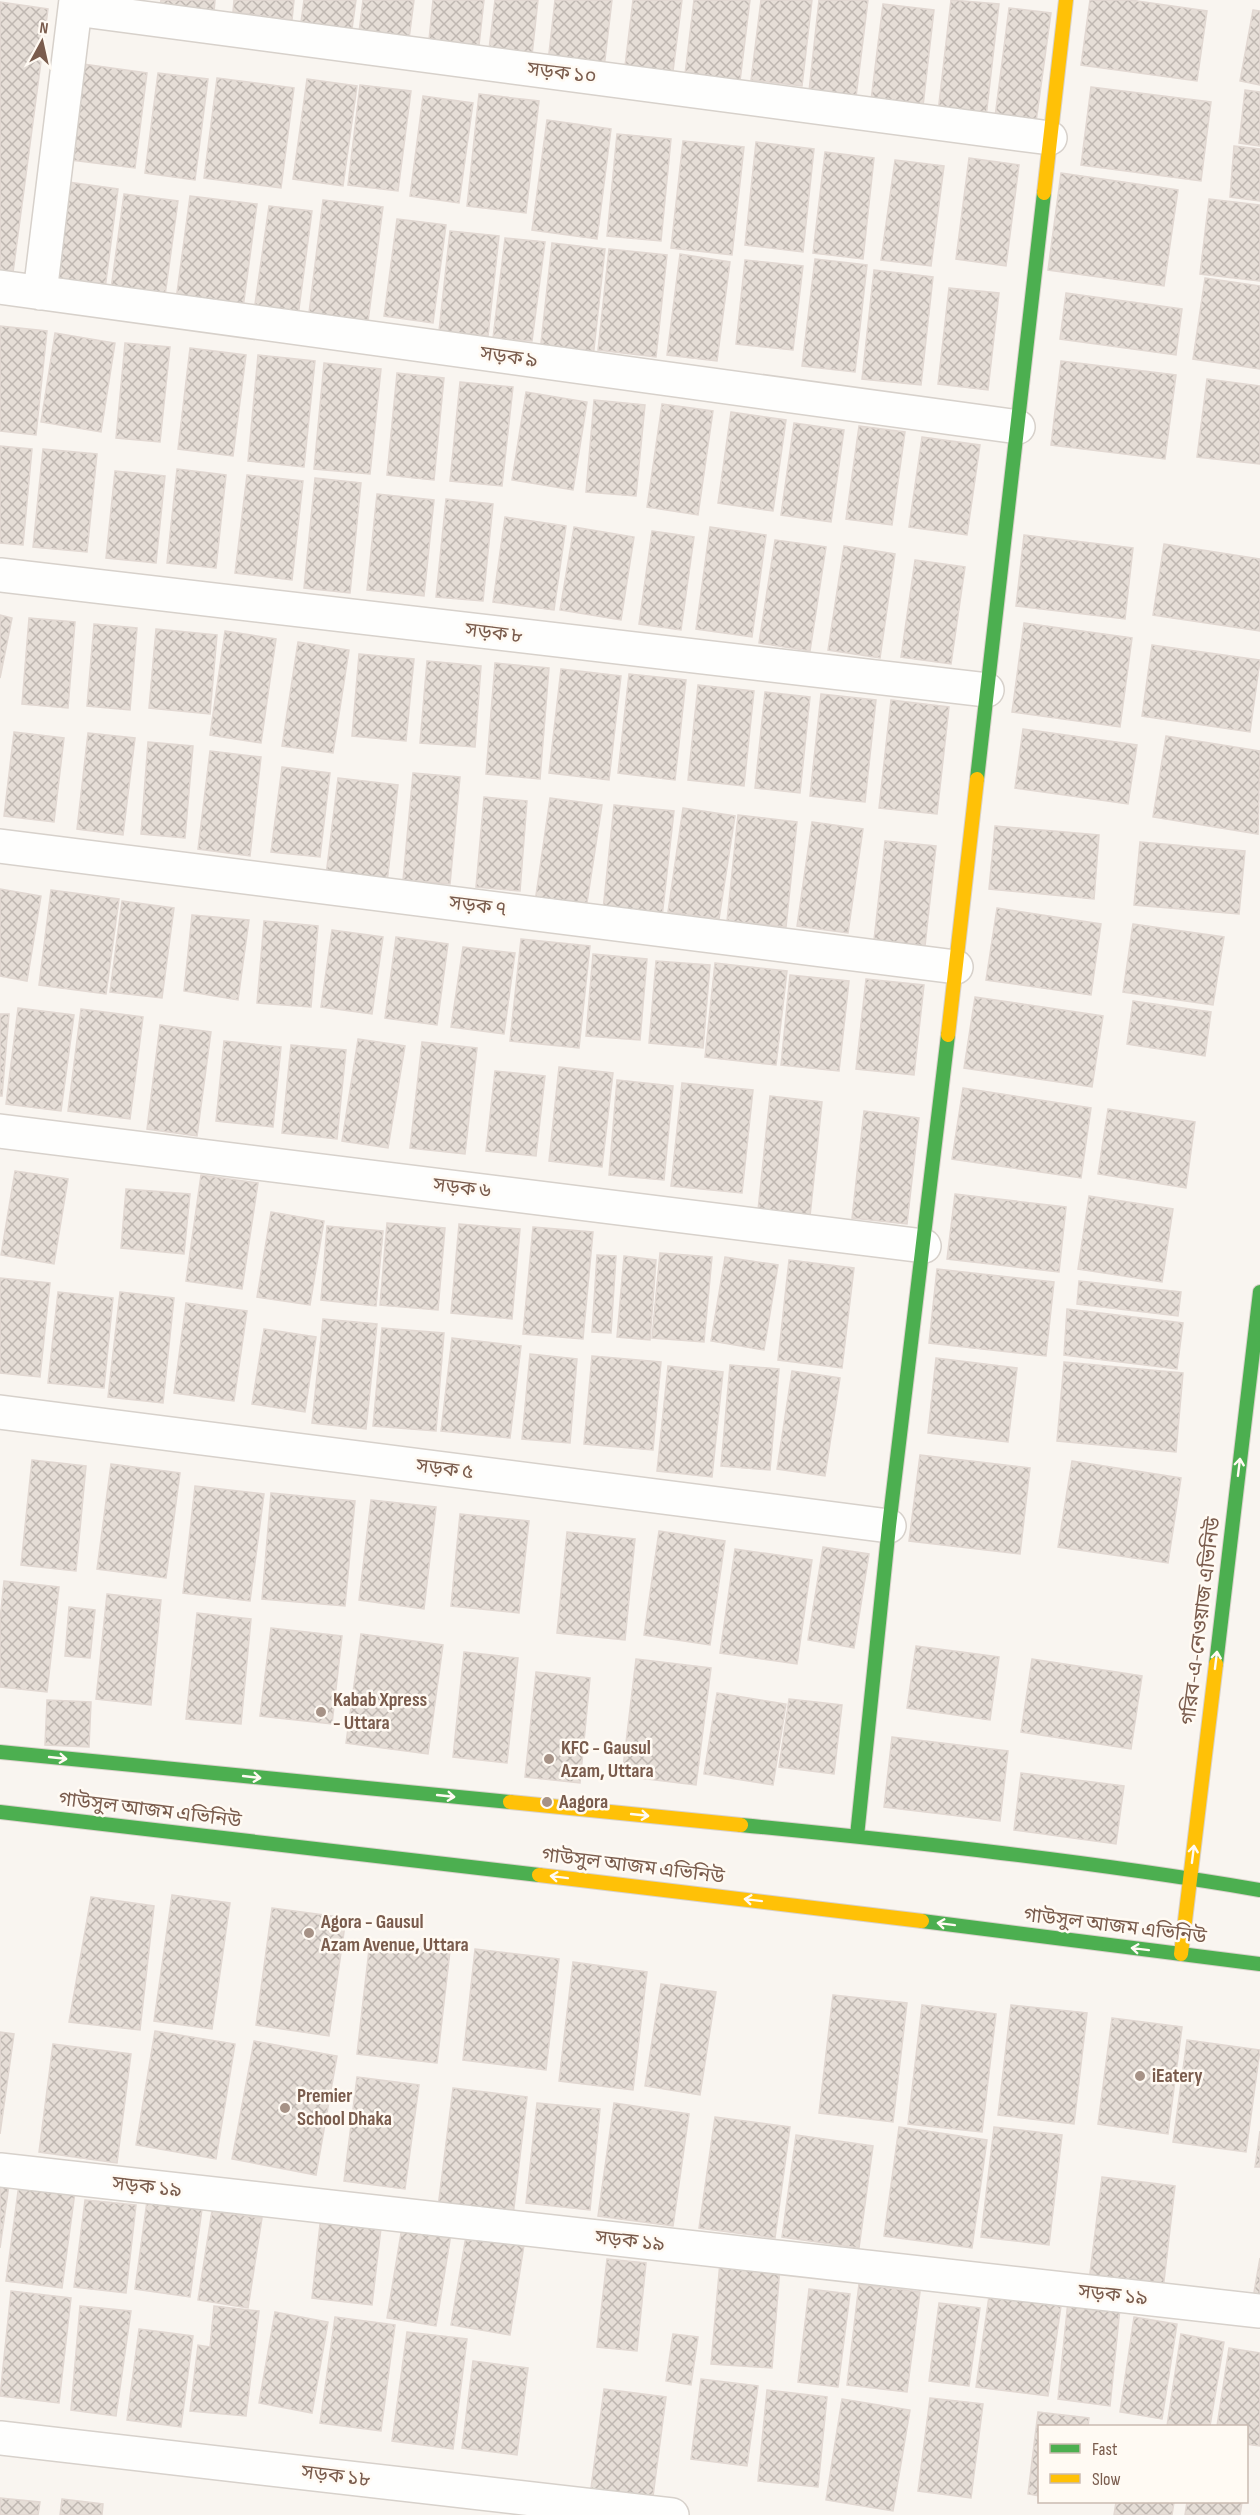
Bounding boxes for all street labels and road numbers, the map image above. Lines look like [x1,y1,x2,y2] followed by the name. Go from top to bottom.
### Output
[525,57,598,89] street label: সড়ক ১০
[478,341,539,373] street label: সড়ক ৯
[463,617,524,648] street label: সড়ক ৮
[447,890,508,921] street label: সড়ক ৭
[431,1172,492,1203] street label: সড়ক ৬
[414,1453,475,1484] street label: সড়ক ৫
[1175,1515,1226,1726] street label: গরিব-এ-নেওয়াজ এভিনিউ
[57,1786,244,1833] street label: গাউসুল আজম এভিনিউ
[540,1842,727,1889] street label: গাউসুল আজম এভিনিউ
[1022,1902,1209,1949] street label: গাউসুল আজম এভিনিউ
[110,2171,183,2203] street label: সড়ক ১৯
[593,2225,666,2257] street label: সড়ক ১৯
[1076,2279,1149,2311] street label: সড়ক ১৯
[299,2460,372,2492] street label: সড়ক ১৮

